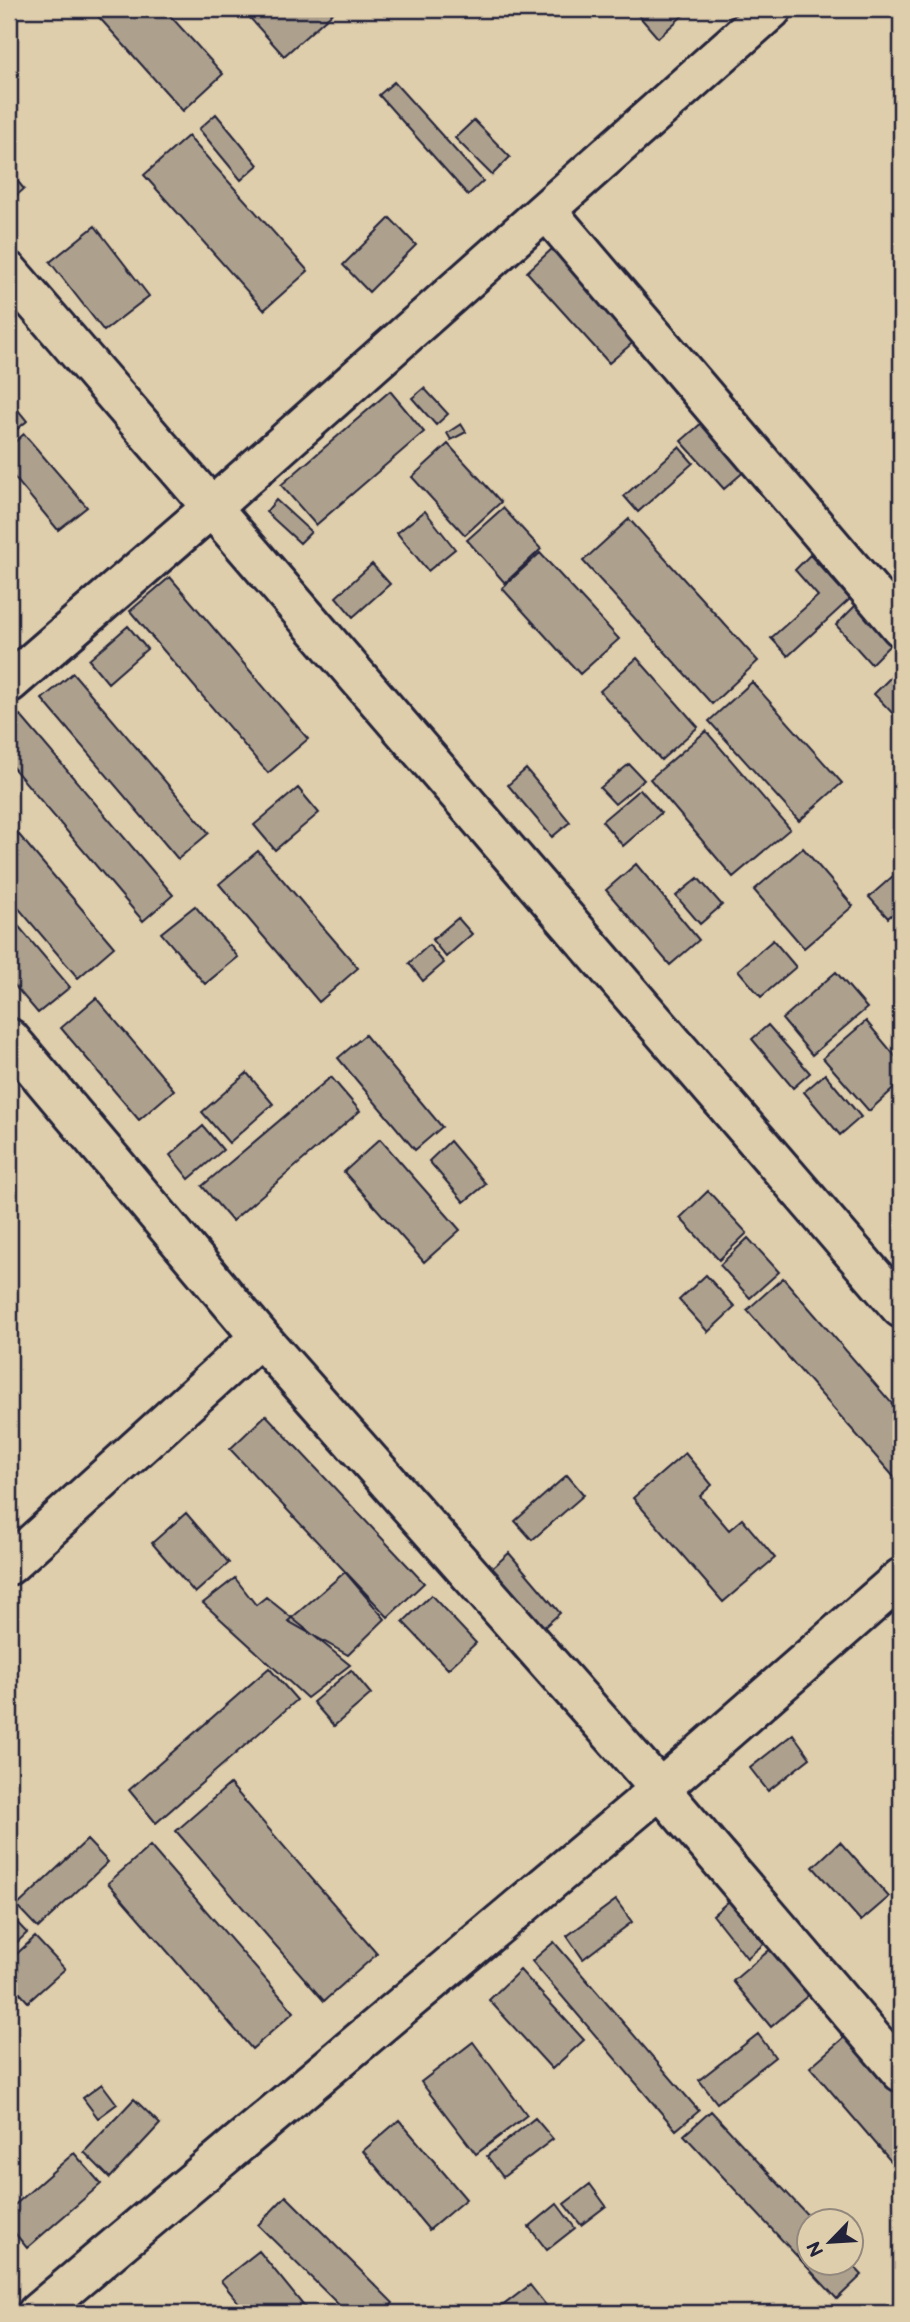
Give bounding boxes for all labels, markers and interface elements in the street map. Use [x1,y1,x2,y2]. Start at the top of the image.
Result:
north arrow [794,2206,864,2276]
text: N [803,2237,829,2260]

